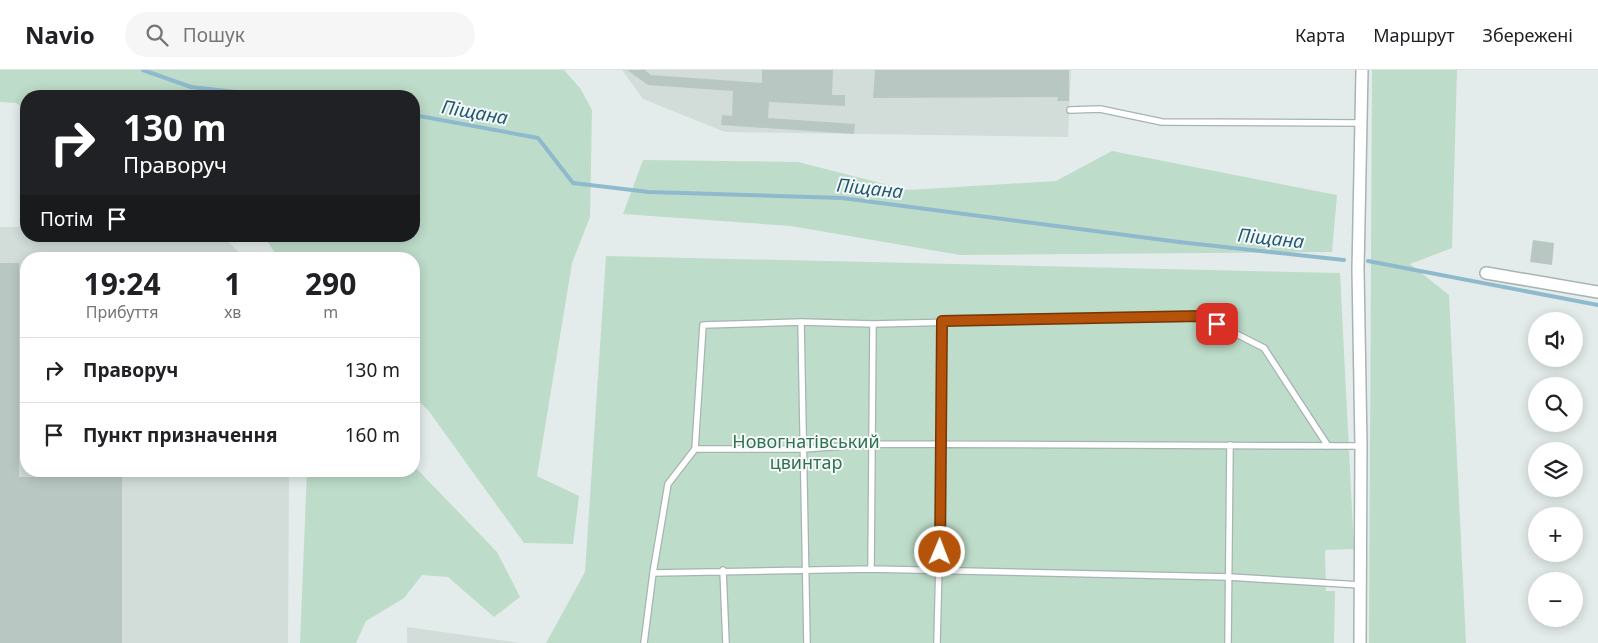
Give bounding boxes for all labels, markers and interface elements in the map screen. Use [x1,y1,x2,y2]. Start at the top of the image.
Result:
search box [125,12,475,57]
text: Navio [25,18,95,51]
icon: search [143,21,171,49]
text: Пошук [183,22,245,48]
text: Карта [1295,23,1345,47]
text: Маршрут [1373,23,1455,47]
text: Збережені [1483,23,1573,47]
water label: Піщана [440,93,510,131]
text: 130 m [123,104,226,151]
icon: right [40,110,105,175]
text: Праворуч [123,149,227,179]
water label: Піщана [835,172,905,204]
icon: arrive [103,205,131,233]
text: Потім [40,206,93,232]
water label: Піщана [1236,222,1306,254]
text: 19:24 [84,263,161,304]
text: 1 [224,263,241,304]
text: 290 [305,263,356,304]
text: Прибуття [86,301,158,323]
text: хв [224,301,241,323]
text: m [323,301,338,323]
pin [1196,303,1238,345]
icon: arrive [1203,310,1231,338]
map controls [1528,312,1583,627]
button: sound [1528,312,1583,367]
icon: right [40,356,68,384]
text: Праворуч [83,357,178,383]
text: 130 m [345,357,400,383]
button: search [1528,377,1583,432]
icon: arrive [40,421,68,449]
text: Пункт призначення [83,422,277,448]
text: 160 m [345,422,400,448]
park label: Новогнатівський цвинтар [732,429,880,474]
button: layers [1528,442,1583,497]
button: + [1528,507,1583,562]
position arrow [913,525,965,577]
button: − [1528,572,1583,627]

